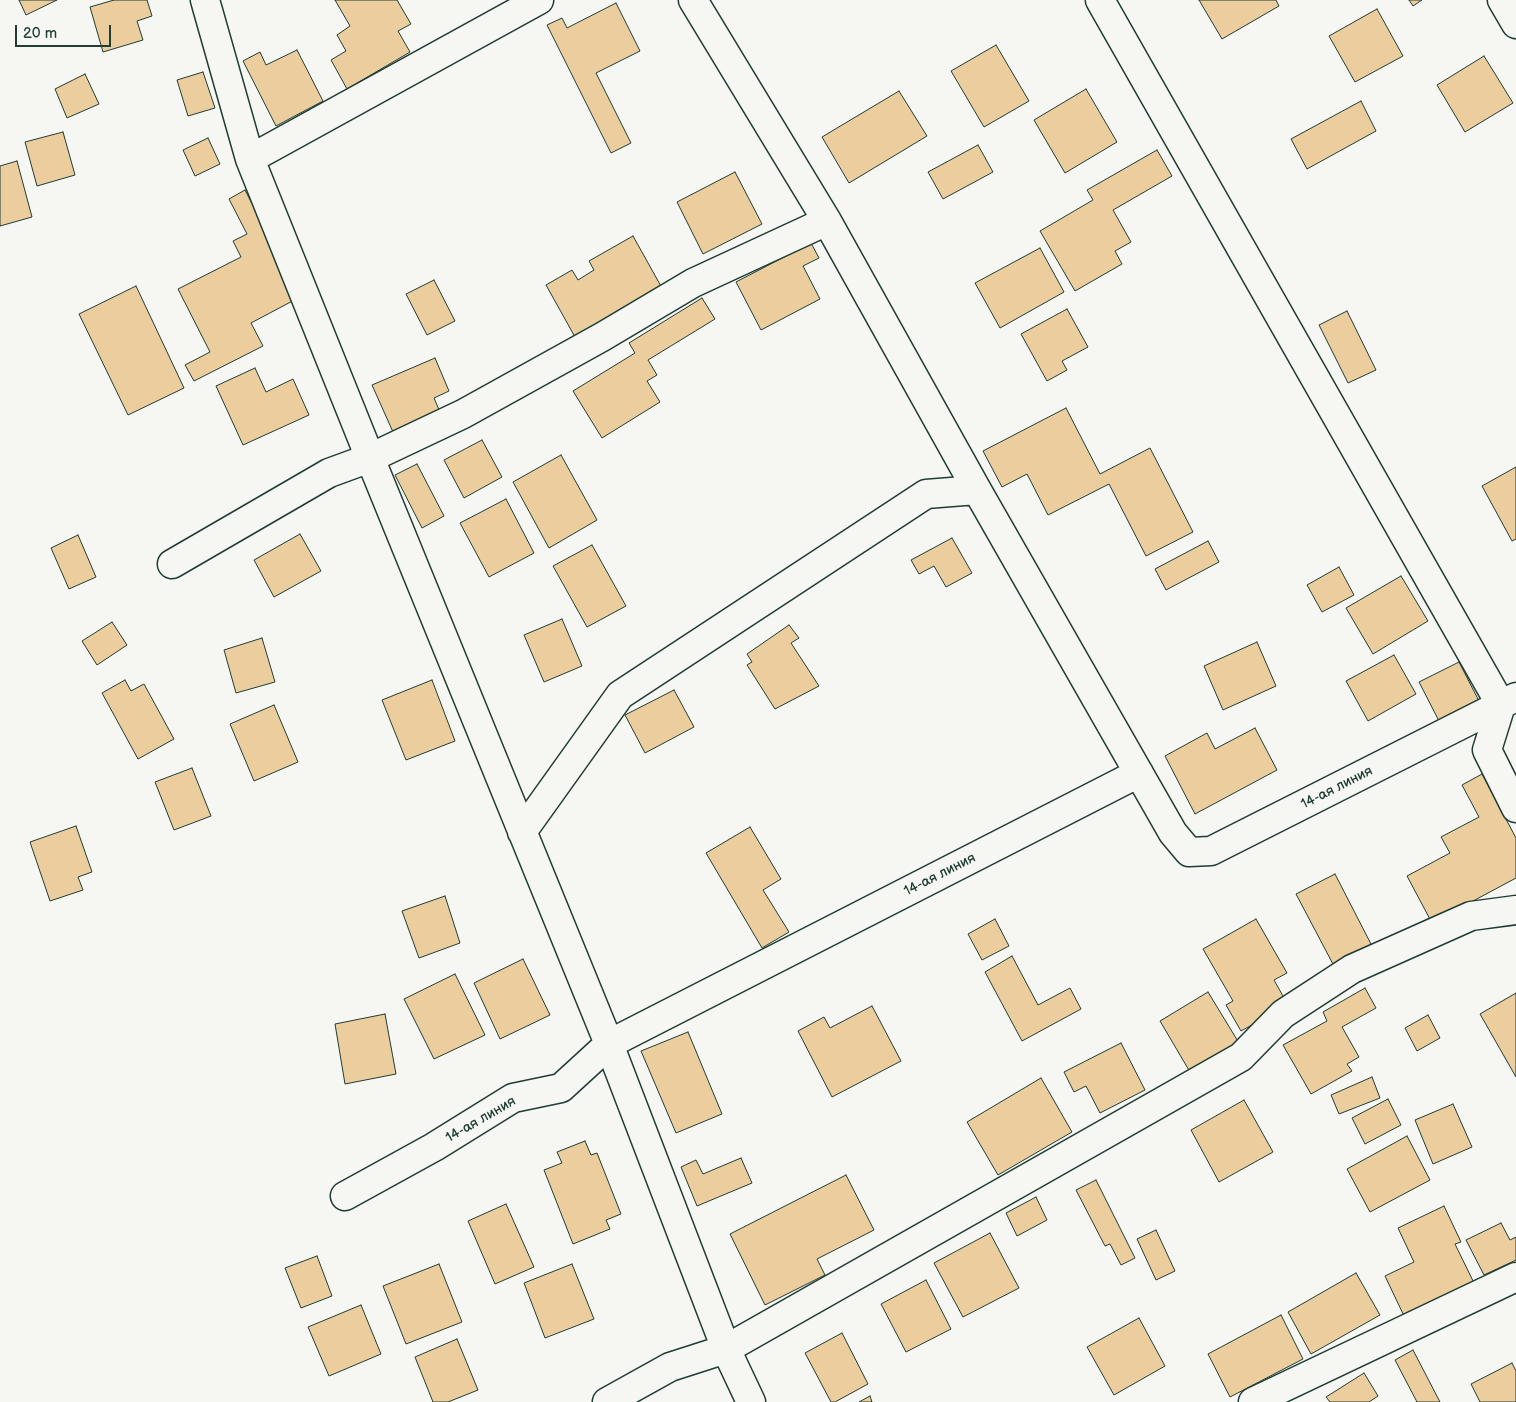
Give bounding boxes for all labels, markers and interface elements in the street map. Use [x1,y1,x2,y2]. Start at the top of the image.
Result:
scale bar [18,15,114,47]
text: 20 m [23,24,57,43]
street label: 14-ая линия [1298,763,1376,813]
street label: 14-ая линия [901,850,979,900]
street label: 14-ая линия [443,1093,519,1147]

